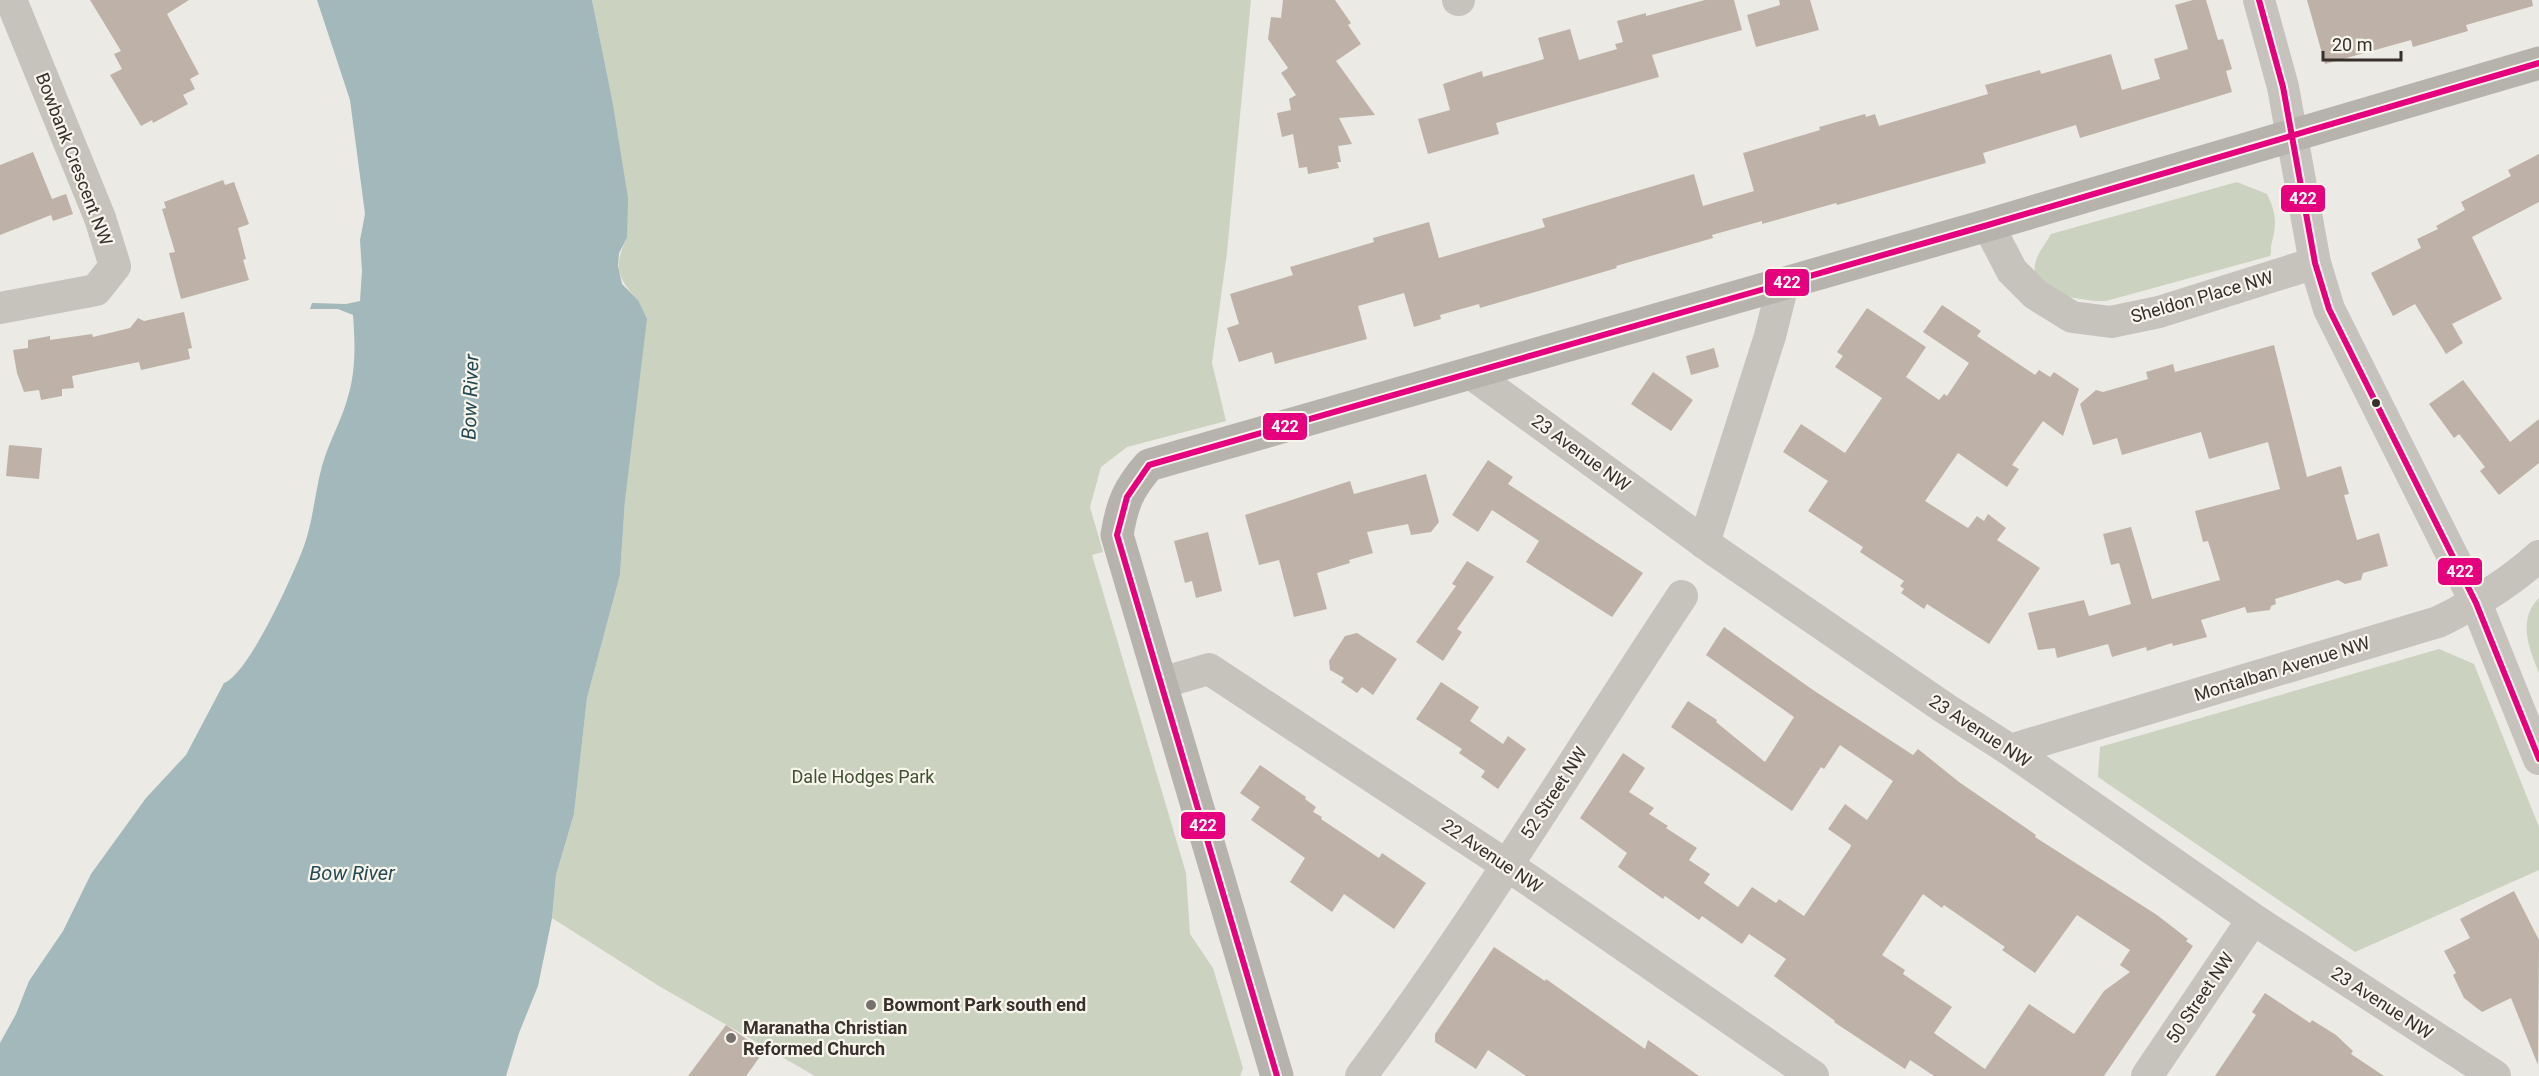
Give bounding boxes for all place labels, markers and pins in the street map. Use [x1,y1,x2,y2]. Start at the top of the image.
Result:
unlabelled marker [2370,397,2382,409]
place label: Bowmont Park south end [883,994,1086,1015]
marker: Bowmont Park south end [864,998,878,1012]
place label: Maranatha Christian Reformed Church [743,1017,907,1059]
marker: Maranatha Christian Reformed Church [724,1031,738,1045]

